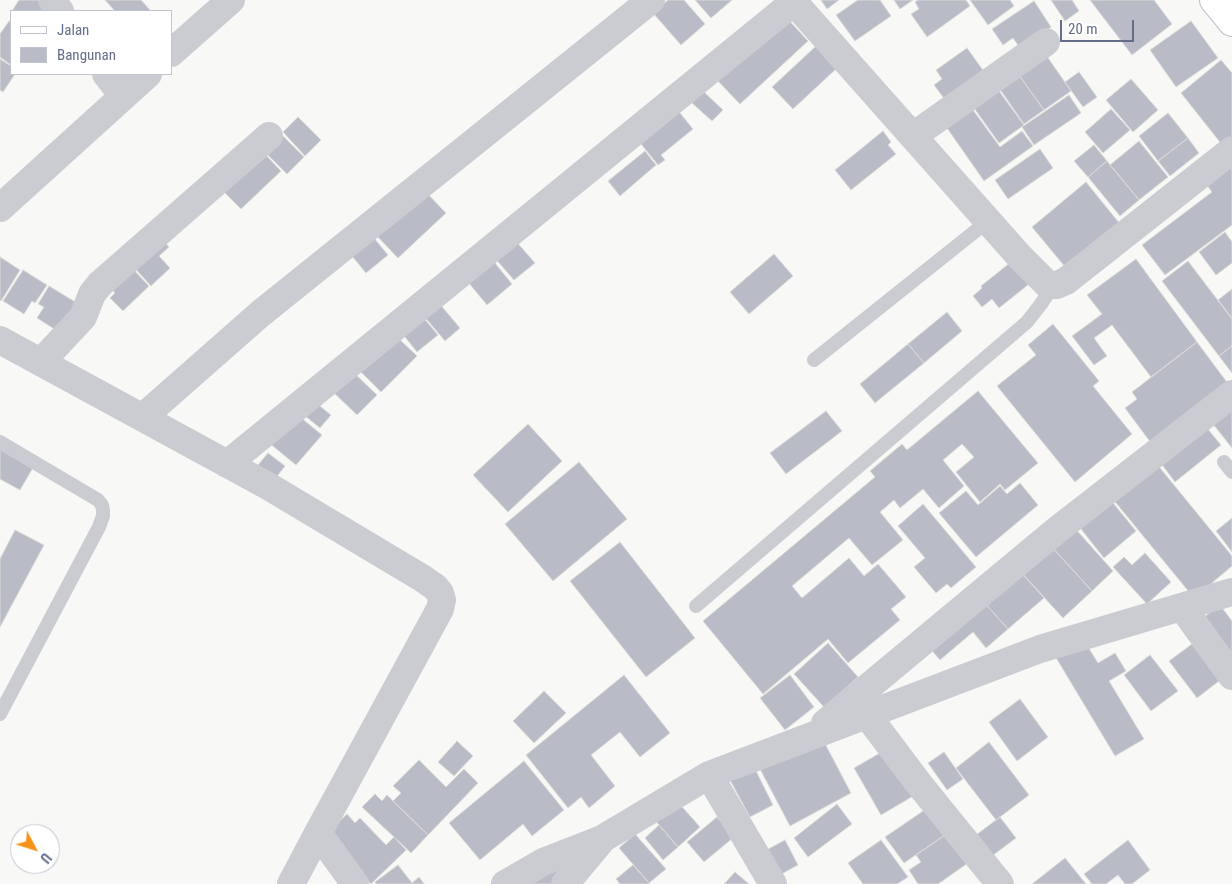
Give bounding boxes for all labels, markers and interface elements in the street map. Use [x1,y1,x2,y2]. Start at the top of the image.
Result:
legend [10,10,172,75]
scale bar [1062,10,1136,42]
text: 20 m [1068,20,1098,38]
text: Jalan [57,21,89,39]
text: Bangunan [57,46,116,64]
north arrow [10,824,60,874]
text: U [37,850,54,866]

